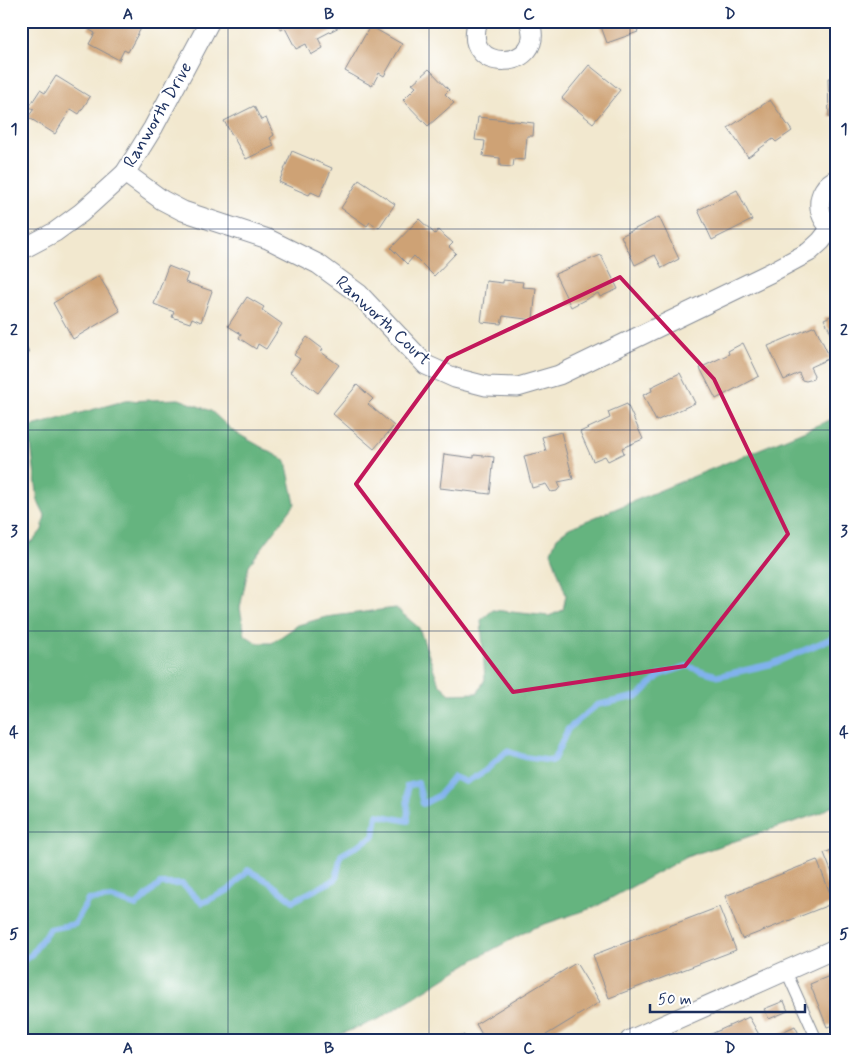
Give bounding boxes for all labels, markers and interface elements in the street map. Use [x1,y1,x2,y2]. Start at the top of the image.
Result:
text: A [123,4,133,25]
text: B [324,4,334,25]
text: C [523,4,535,25]
text: D [724,4,736,25]
street label: Ranworth Drive [118,58,198,172]
text: 1 [10,119,18,140]
text: 1 [840,119,848,140]
street label: Ranworth Court [330,271,436,371]
text: 2 [10,320,18,341]
text: 2 [840,320,848,341]
text: 3 [10,521,18,542]
text: 3 [840,521,848,542]
text: 4 [9,722,19,743]
text: 4 [839,722,849,743]
text: 5 [9,924,19,945]
text: 5 [839,924,849,945]
scale bar [650,981,806,1013]
text: 50 m [658,990,692,1010]
text: A [123,1038,133,1059]
text: B [324,1038,334,1059]
text: C [523,1038,535,1059]
text: D [724,1038,736,1059]

